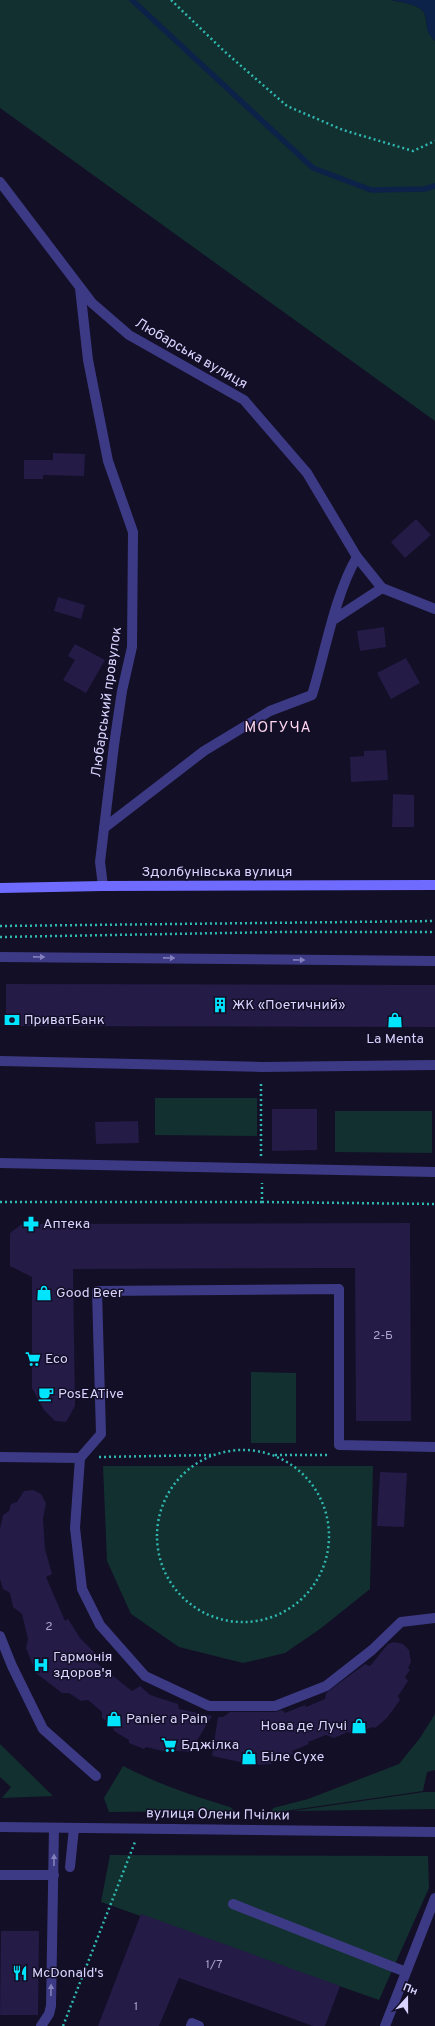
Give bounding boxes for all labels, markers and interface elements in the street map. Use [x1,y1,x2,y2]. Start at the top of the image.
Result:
street label: Любарська вулиця [132,315,250,393]
street label: Любарський провулок [88,626,126,778]
district label: МОГУЧА [244,719,312,738]
street label: Здолбунівська вулиця [142,864,292,881]
one-way arrow [33,954,46,960]
one-way arrow [163,955,175,962]
one-way arrow [293,957,306,963]
building icon: ЖК «Поетичний» [211,996,229,1014]
place label: ЖК «Поетичний» [232,997,345,1014]
bank icon: ПриватБанк [3,1011,21,1029]
shop icon: La Menta [386,1011,404,1029]
place label: ПриватБанк [24,1012,105,1029]
place label: La Menta [366,1031,424,1048]
pharmacy icon: Аптека [22,1215,40,1233]
place label: Аптека [43,1216,90,1233]
shop icon: Good Beer [35,1284,53,1302]
place label: Good Beer [56,1285,124,1302]
house number: 2-Б [373,1328,393,1344]
supermarket icon: Eco [24,1350,42,1368]
place label: Eco [45,1351,68,1368]
cafe icon: PosEATive [37,1385,55,1403]
place label: PosEATive [58,1386,124,1403]
house number: 2 [45,1619,53,1635]
place label: Гармонія здоров'я [53,1649,112,1682]
hospital icon: Гармонія здоров'я [32,1656,50,1674]
shop icon: Panier a Pain [105,1710,123,1728]
place label: Panier a Pain [126,1711,208,1728]
shop icon: Нова де Лучі [350,1717,368,1735]
place label: Нова де Лучі [261,1718,347,1735]
supermarket icon: Бджілка [160,1736,178,1754]
place label: Бджілка [181,1737,239,1754]
shop icon: Біле Сухе [240,1748,258,1766]
place label: Біле Сухе [261,1749,324,1766]
street label: вулиця Олени Пчілки [146,1805,290,1825]
one-way arrow [51,1853,57,1866]
house number: 1/7 [206,1957,222,1973]
restaurant icon: McDonald's [11,1964,29,1982]
place label: McDonald's [32,1965,104,1982]
north arrow [387,1978,427,2018]
text: Пн [401,1980,420,1999]
one-way arrow [48,1984,55,1996]
house number: 1 [134,1999,138,2015]

